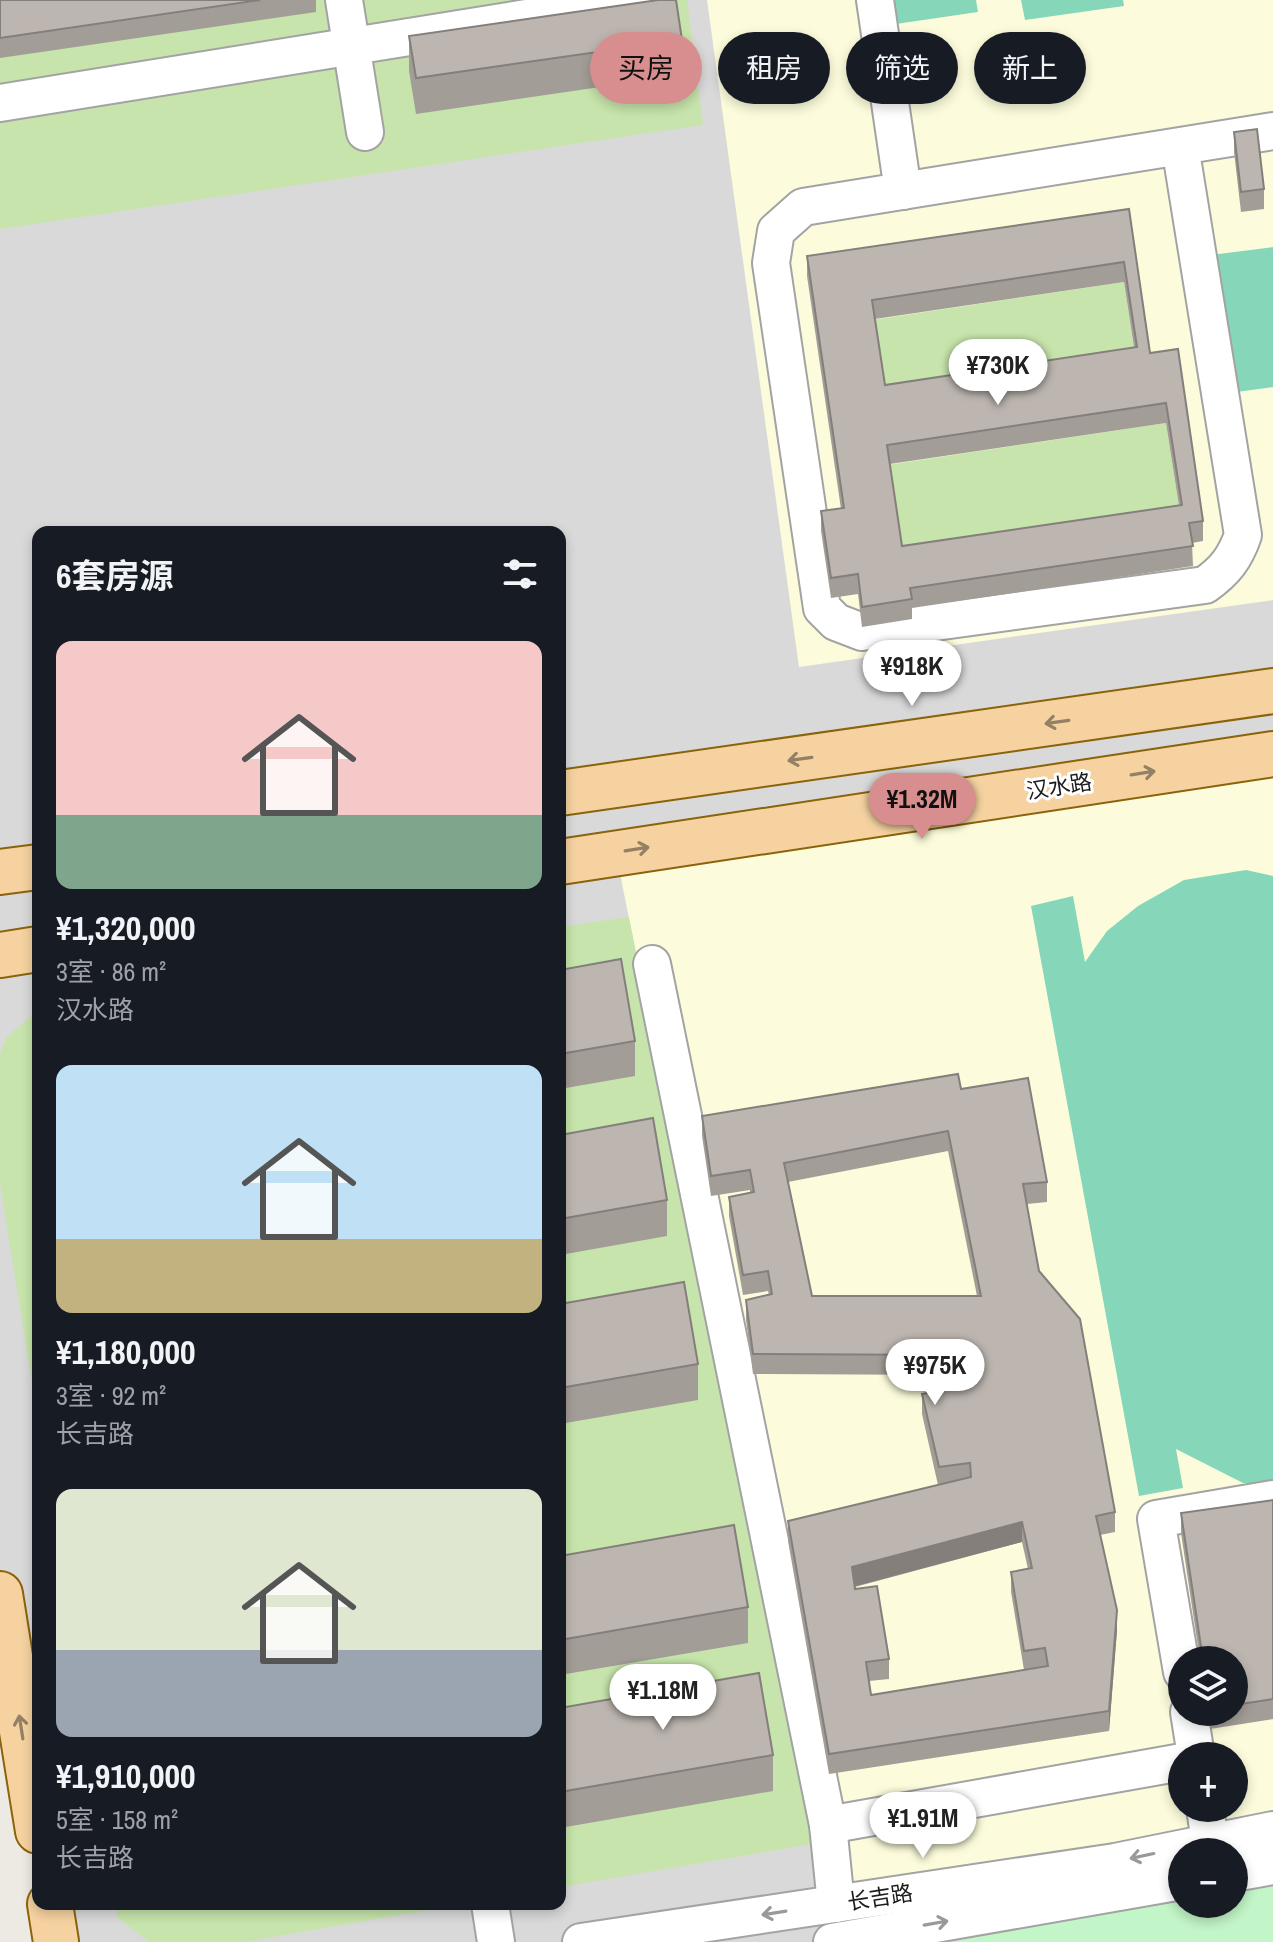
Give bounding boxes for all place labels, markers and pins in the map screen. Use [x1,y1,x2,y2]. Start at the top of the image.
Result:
pin: ¥730K [942,339,1054,407]
pin: ¥918K [856,640,968,708]
pin: ¥1.32M [857,773,987,841]
pin: ¥975K [879,1339,991,1407]
pin: ¥1.18M [598,1664,728,1732]
pin: ¥1.91M [858,1792,988,1860]

